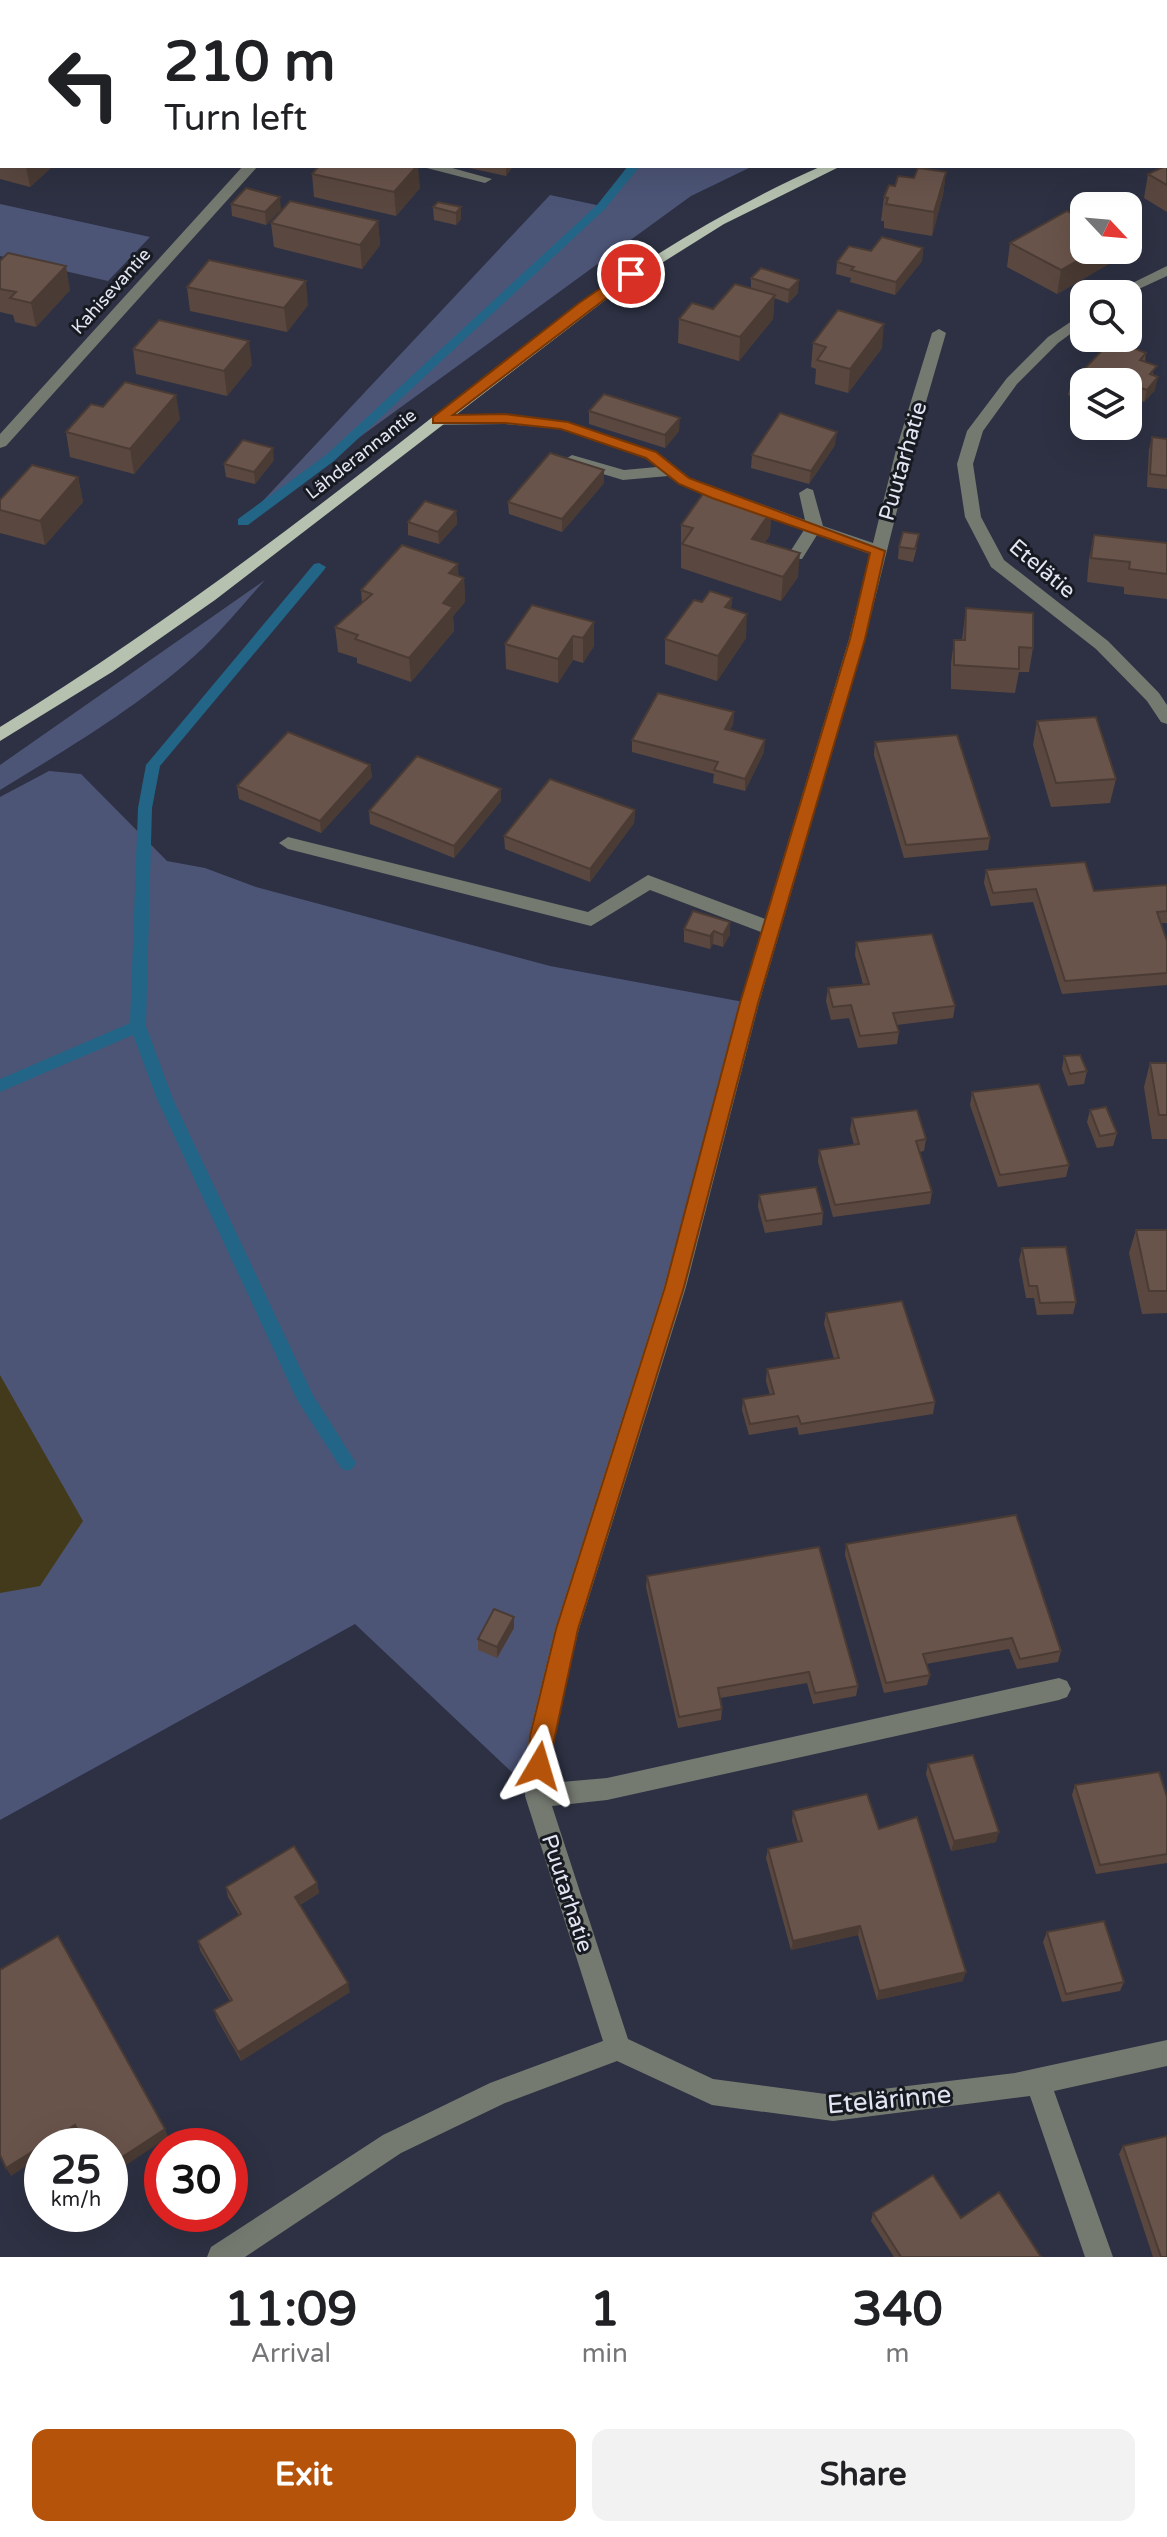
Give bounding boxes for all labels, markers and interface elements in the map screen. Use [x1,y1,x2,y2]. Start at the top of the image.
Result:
text: 210 m [164,29,335,96]
icon: left [32,32,136,136]
text: Turn left [164,97,307,140]
north arrow [1070,192,1142,264]
map controls [1070,192,1142,440]
pin [597,240,665,308]
street label: Kahisevantie [67,243,155,339]
icon: arrive [609,252,653,296]
button: search [1070,280,1142,352]
button: layers [1070,368,1142,440]
street label: Puutarhatie [874,399,932,524]
street label: Lähderannantie [301,404,421,504]
street label: Etelätie [1004,534,1081,604]
position arrow [497,1724,581,1808]
street label: Puutarhatie [536,1831,598,1956]
street label: Etelärinne [826,2079,952,2120]
speed limit sign: 30 [144,2128,248,2232]
text: 25 [51,2146,101,2194]
text: km/h [51,2188,101,2212]
text: 11:09 [224,2281,357,2339]
text: 1 [590,2281,620,2339]
text: 340 [852,2281,943,2339]
text: Arrival [251,2338,331,2369]
text: min [582,2338,628,2369]
text: m [886,2338,909,2369]
button: Exit [32,2429,576,2521]
button: Share [592,2429,1135,2521]

